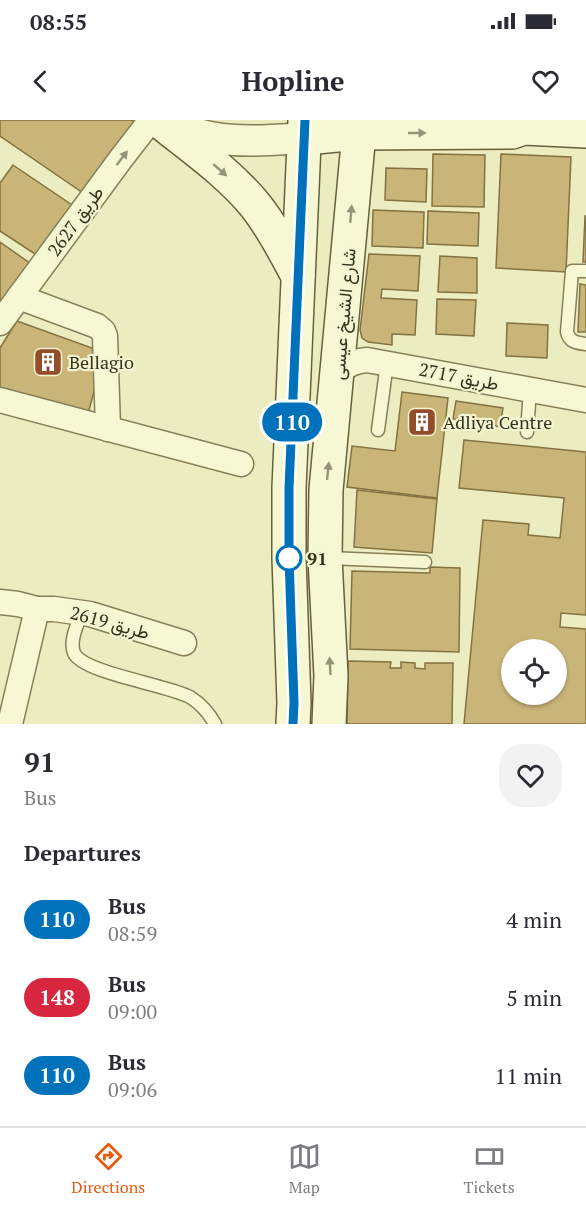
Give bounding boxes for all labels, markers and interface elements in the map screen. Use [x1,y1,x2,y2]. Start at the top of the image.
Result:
text: 08:55 [30,7,87,36]
text: Hopline [241,63,345,99]
icon: back [24,65,57,98]
icon: heart [529,65,562,98]
one-way arrow [408,128,427,138]
one-way arrow [115,150,127,165]
one-way arrow [212,163,227,176]
street label: طريق 2627 [42,181,108,261]
one-way arrow [347,204,356,223]
street label: شارع الشيخ عيسى [325,247,362,381]
building icon: Bellagio [32,346,64,378]
place label: Bellagio [69,350,134,374]
street label: طريق 2717 [417,356,501,396]
line badge: 110 [258,402,326,442]
building icon: Adliya Centre [406,406,438,438]
text: 110 [274,408,310,436]
place label: Adliya Centre [443,410,552,434]
one-way arrow [323,461,333,480]
marker: 91 [276,545,302,571]
place label: 91 [307,546,327,570]
street label: طريق 2619 [68,600,152,644]
map controls [501,639,567,705]
button: locate [501,639,567,705]
one-way arrow [326,656,335,675]
text: 91 [24,743,56,780]
button: heart [499,744,562,807]
text: Bus [24,784,56,811]
text: Departures [24,838,141,867]
text: Bus [108,891,146,920]
text: 110 [39,905,75,933]
text: 4 min [506,905,562,934]
text: 08:59 [108,920,157,947]
text: Bus [108,969,146,998]
text: 148 [39,983,75,1011]
text: 5 min [506,983,562,1012]
text: 09:00 [108,998,157,1025]
text: Bus [108,1047,146,1076]
text: 110 [39,1061,75,1089]
text: 11 min [495,1061,562,1090]
text: 09:06 [108,1076,157,1103]
tab: Directions [71,1140,145,1198]
tab: Map [288,1140,321,1198]
tab: Tickets [463,1140,515,1198]

